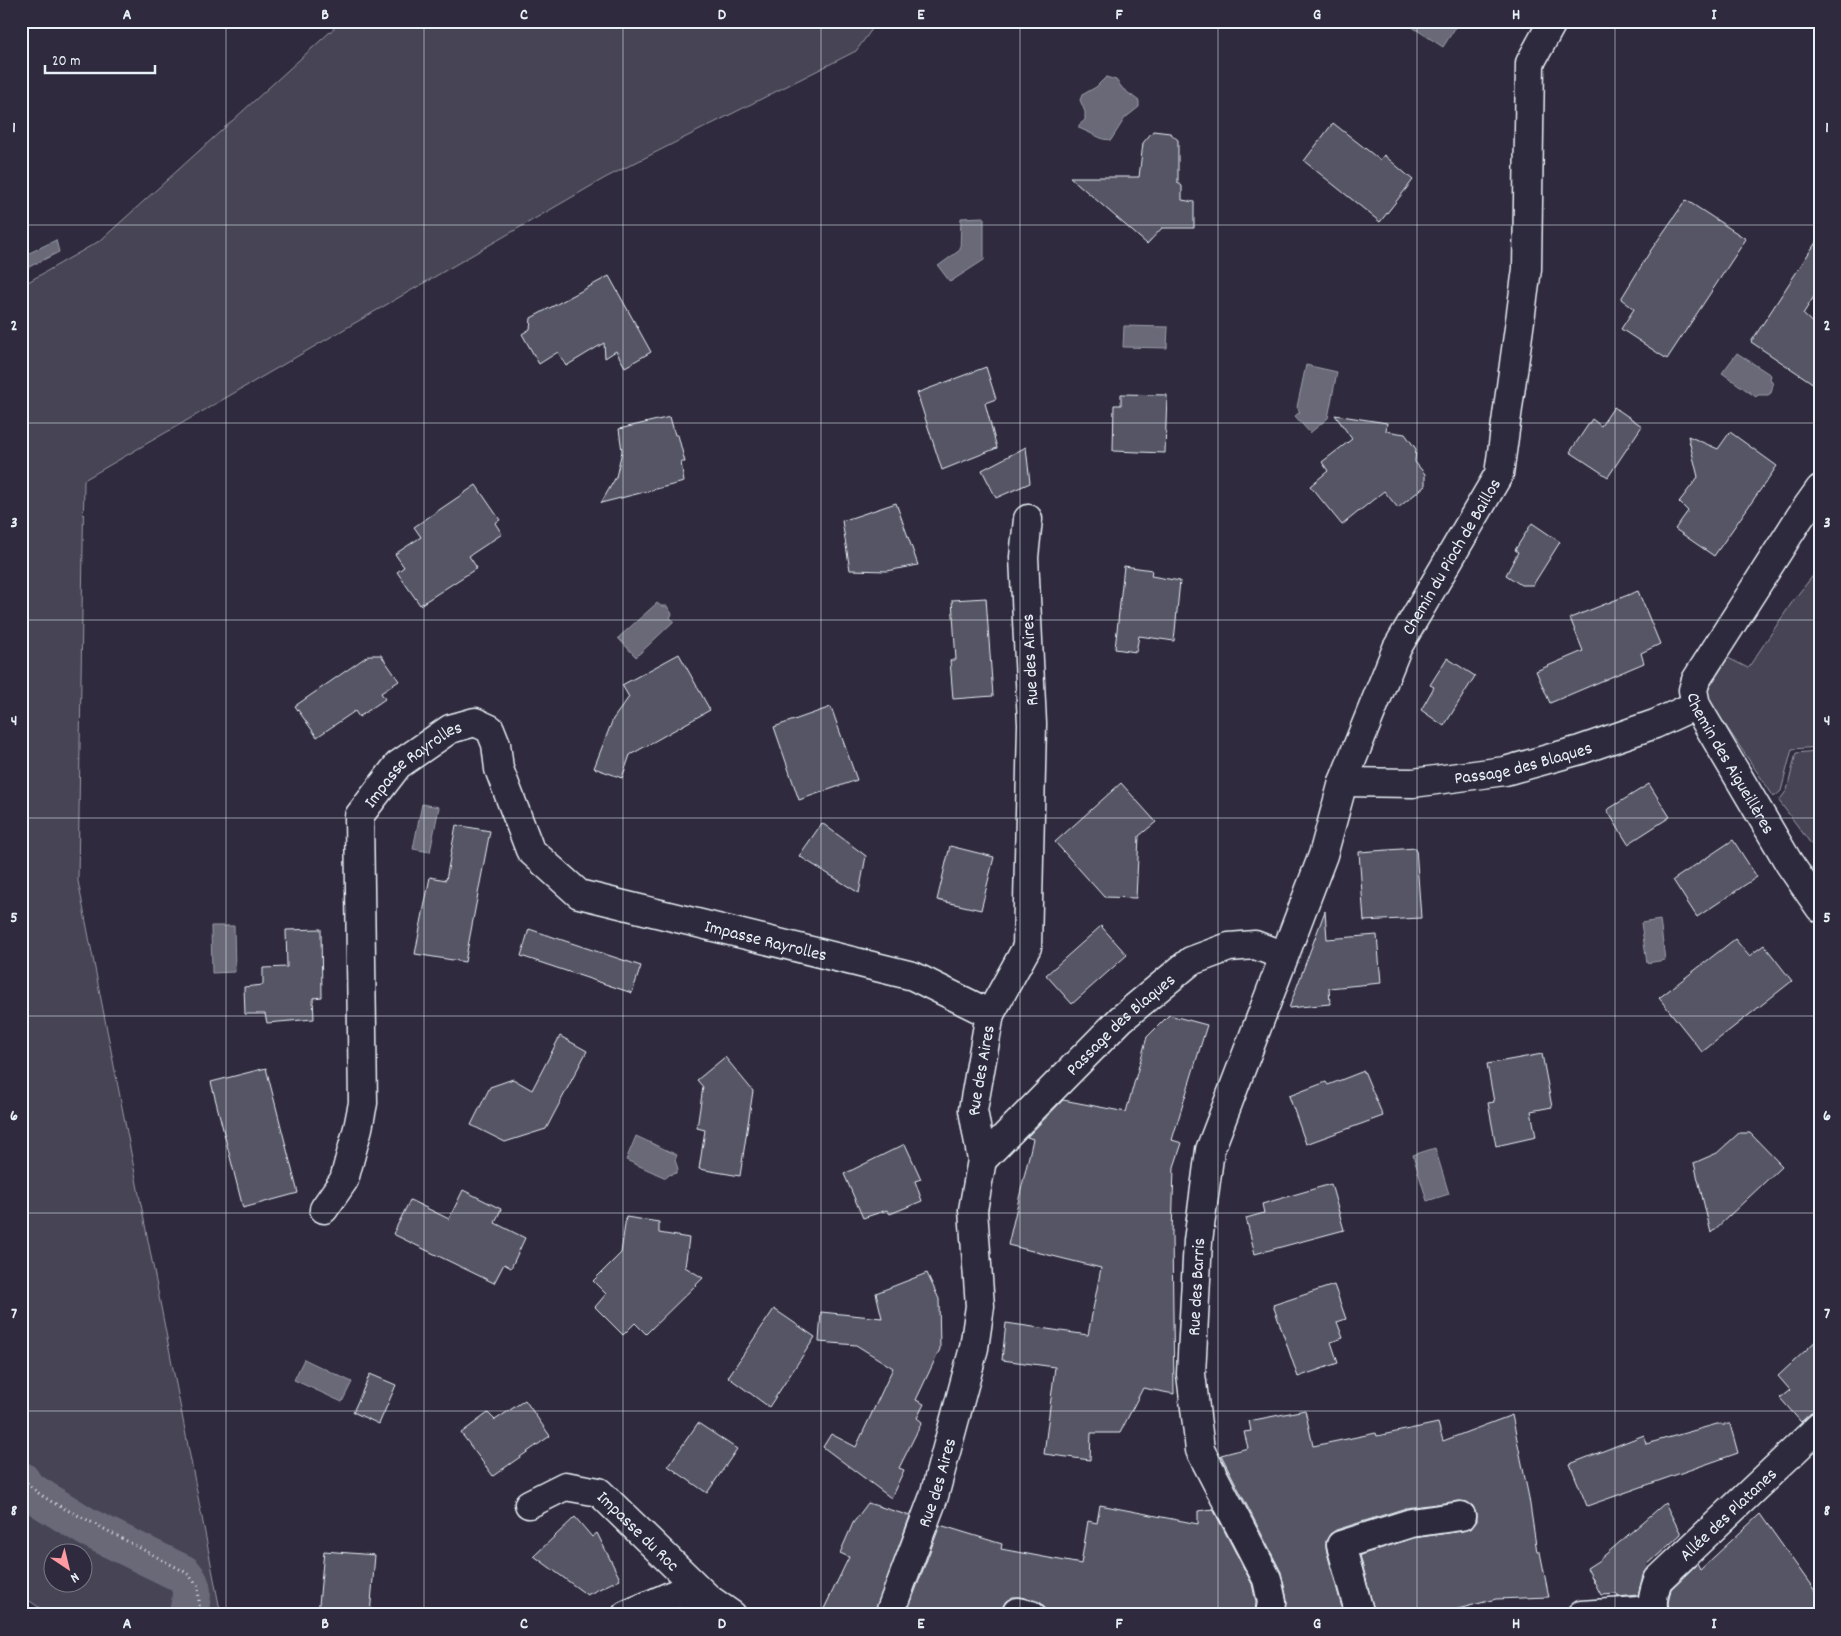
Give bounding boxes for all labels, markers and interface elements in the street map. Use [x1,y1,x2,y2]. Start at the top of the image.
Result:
text: A [123,4,132,27]
text: B [321,4,329,27]
text: C [520,4,528,27]
text: D [718,4,727,27]
text: E [917,4,925,27]
text: F [1115,4,1123,27]
text: G [1313,4,1321,27]
text: H [1512,4,1520,27]
text: I [1712,4,1718,27]
scale bar [45,42,155,74]
text: 20 m [52,51,80,73]
text: 1 [12,117,16,140]
text: 1 [1825,117,1829,140]
text: 2 [11,315,18,338]
text: 2 [1824,315,1831,338]
street label: Chemin du Pioch de Baillos [1397,475,1509,640]
text: 3 [10,512,18,535]
text: 3 [1823,512,1831,535]
street label: Rue des Aires [1017,613,1046,706]
street label: Chemin des Aigueillères [1679,691,1779,840]
text: 4 [11,710,17,733]
text: 4 [1824,710,1830,733]
street label: Impasse Rayrolles [359,716,465,814]
street label: Passage des Blaques [1453,737,1596,792]
text: 5 [10,907,18,930]
text: 5 [1823,907,1831,930]
street label: Impasse Rayrolles [702,915,829,969]
street label: Passage des Blaques [1062,969,1182,1083]
street label: Rue des Aires [963,1023,1003,1117]
text: 6 [10,1105,18,1128]
text: 6 [1823,1105,1831,1128]
street label: Rue des Barris [1183,1237,1213,1336]
text: 7 [11,1303,17,1326]
text: 7 [1824,1303,1830,1326]
street label: Rue des Aires [913,1436,964,1531]
street label: Allée des Platanes [1675,1463,1784,1568]
street label: Impasse du Roc [590,1486,684,1578]
text: 8 [11,1500,18,1523]
text: 8 [1824,1500,1831,1523]
north arrow [42,1544,92,1594]
text: N [66,1567,83,1587]
text: A [123,1613,132,1636]
text: B [321,1613,329,1636]
text: C [520,1613,528,1636]
text: D [718,1613,727,1636]
text: E [917,1613,925,1636]
text: F [1115,1613,1123,1636]
text: G [1313,1613,1321,1636]
text: H [1512,1613,1520,1636]
text: I [1712,1613,1718,1636]

